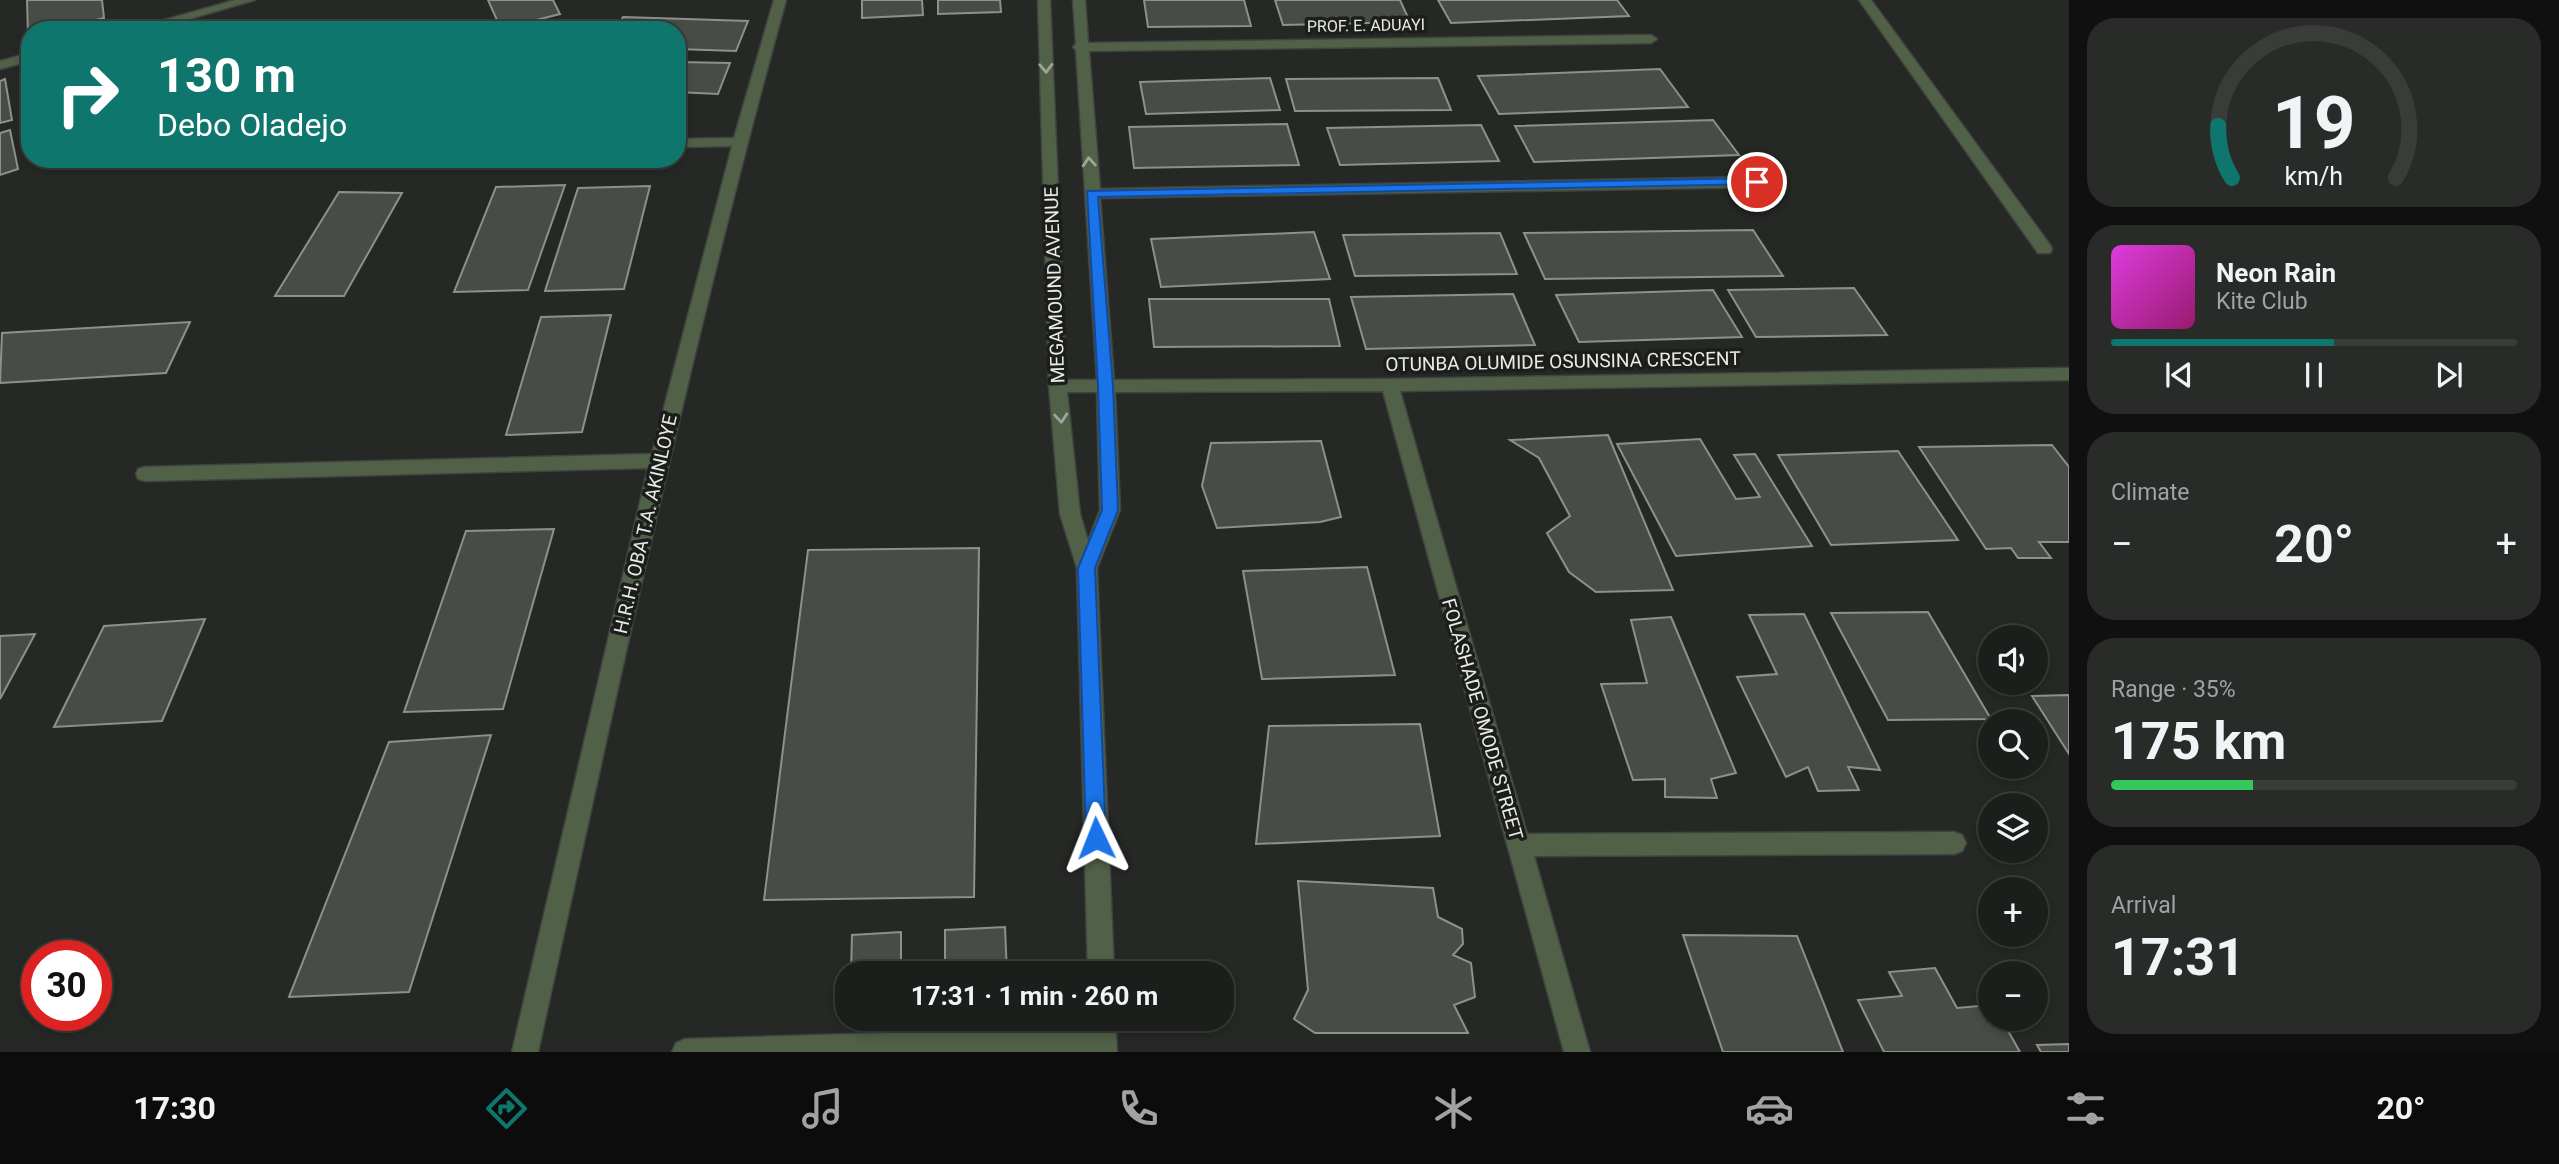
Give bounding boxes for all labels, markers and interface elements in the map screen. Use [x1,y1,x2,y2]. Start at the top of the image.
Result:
street label: PROF. E. ADUAYI [1307,15,1425,36]
text: 130 m [157,47,296,104]
icon: right [42,49,133,140]
one-way arrow [1039,63,1054,74]
text: 19 [2272,81,2356,167]
text: Debo Oladejo [157,106,347,144]
pin [1727,152,1787,212]
one-way arrow [1082,156,1097,167]
text: km/h [2285,162,2343,191]
icon: arrive [1738,163,1776,201]
street label: MEGAMOUND AVENUE [1040,186,1069,384]
text: Neon Rain [2216,258,2336,288]
text: Kite Club [2216,288,2308,315]
street label: OTUNBA OLUMIDE OSUNSINA CRESCENT [1385,347,1741,376]
icon: previous [2160,356,2198,394]
icon: pause [2295,356,2333,394]
icon: next [2430,356,2468,394]
street label: H.R.H. OBA T.A. AKINLOYE [609,412,682,636]
one-way arrow [1053,413,1068,424]
text: Climate [2111,479,2190,506]
text: 20° [2274,514,2354,575]
text: − [2111,522,2133,566]
text: + [2495,522,2517,566]
street label: FOLASHADE OMODE STREET [1437,596,1528,842]
map controls [1978,625,2048,1031]
button: sound [1978,625,2048,695]
text: Range · 35% [2111,676,2236,703]
button: search [1978,709,2048,779]
text: 175 km [2111,711,2286,772]
button: layers [1978,793,2048,863]
position arrow [1059,801,1133,875]
button: + [1978,877,2048,947]
text: Arrival [2111,892,2176,919]
text: 17:31 [2111,927,2245,988]
speed limit sign: 30 [21,940,112,1031]
button: − [1978,961,2048,1031]
text: 17:31 · 1 min · 260 m [911,981,1158,1011]
icon: directions [482,1084,531,1133]
icon: music [798,1084,847,1133]
icon: phone [1114,1084,1163,1133]
icon: climate [1429,1084,1478,1133]
icon: car [1745,1084,1794,1133]
icon: filters [2061,1084,2110,1133]
text: 17:30 [133,1089,216,1127]
text: 20° [2376,1089,2426,1127]

